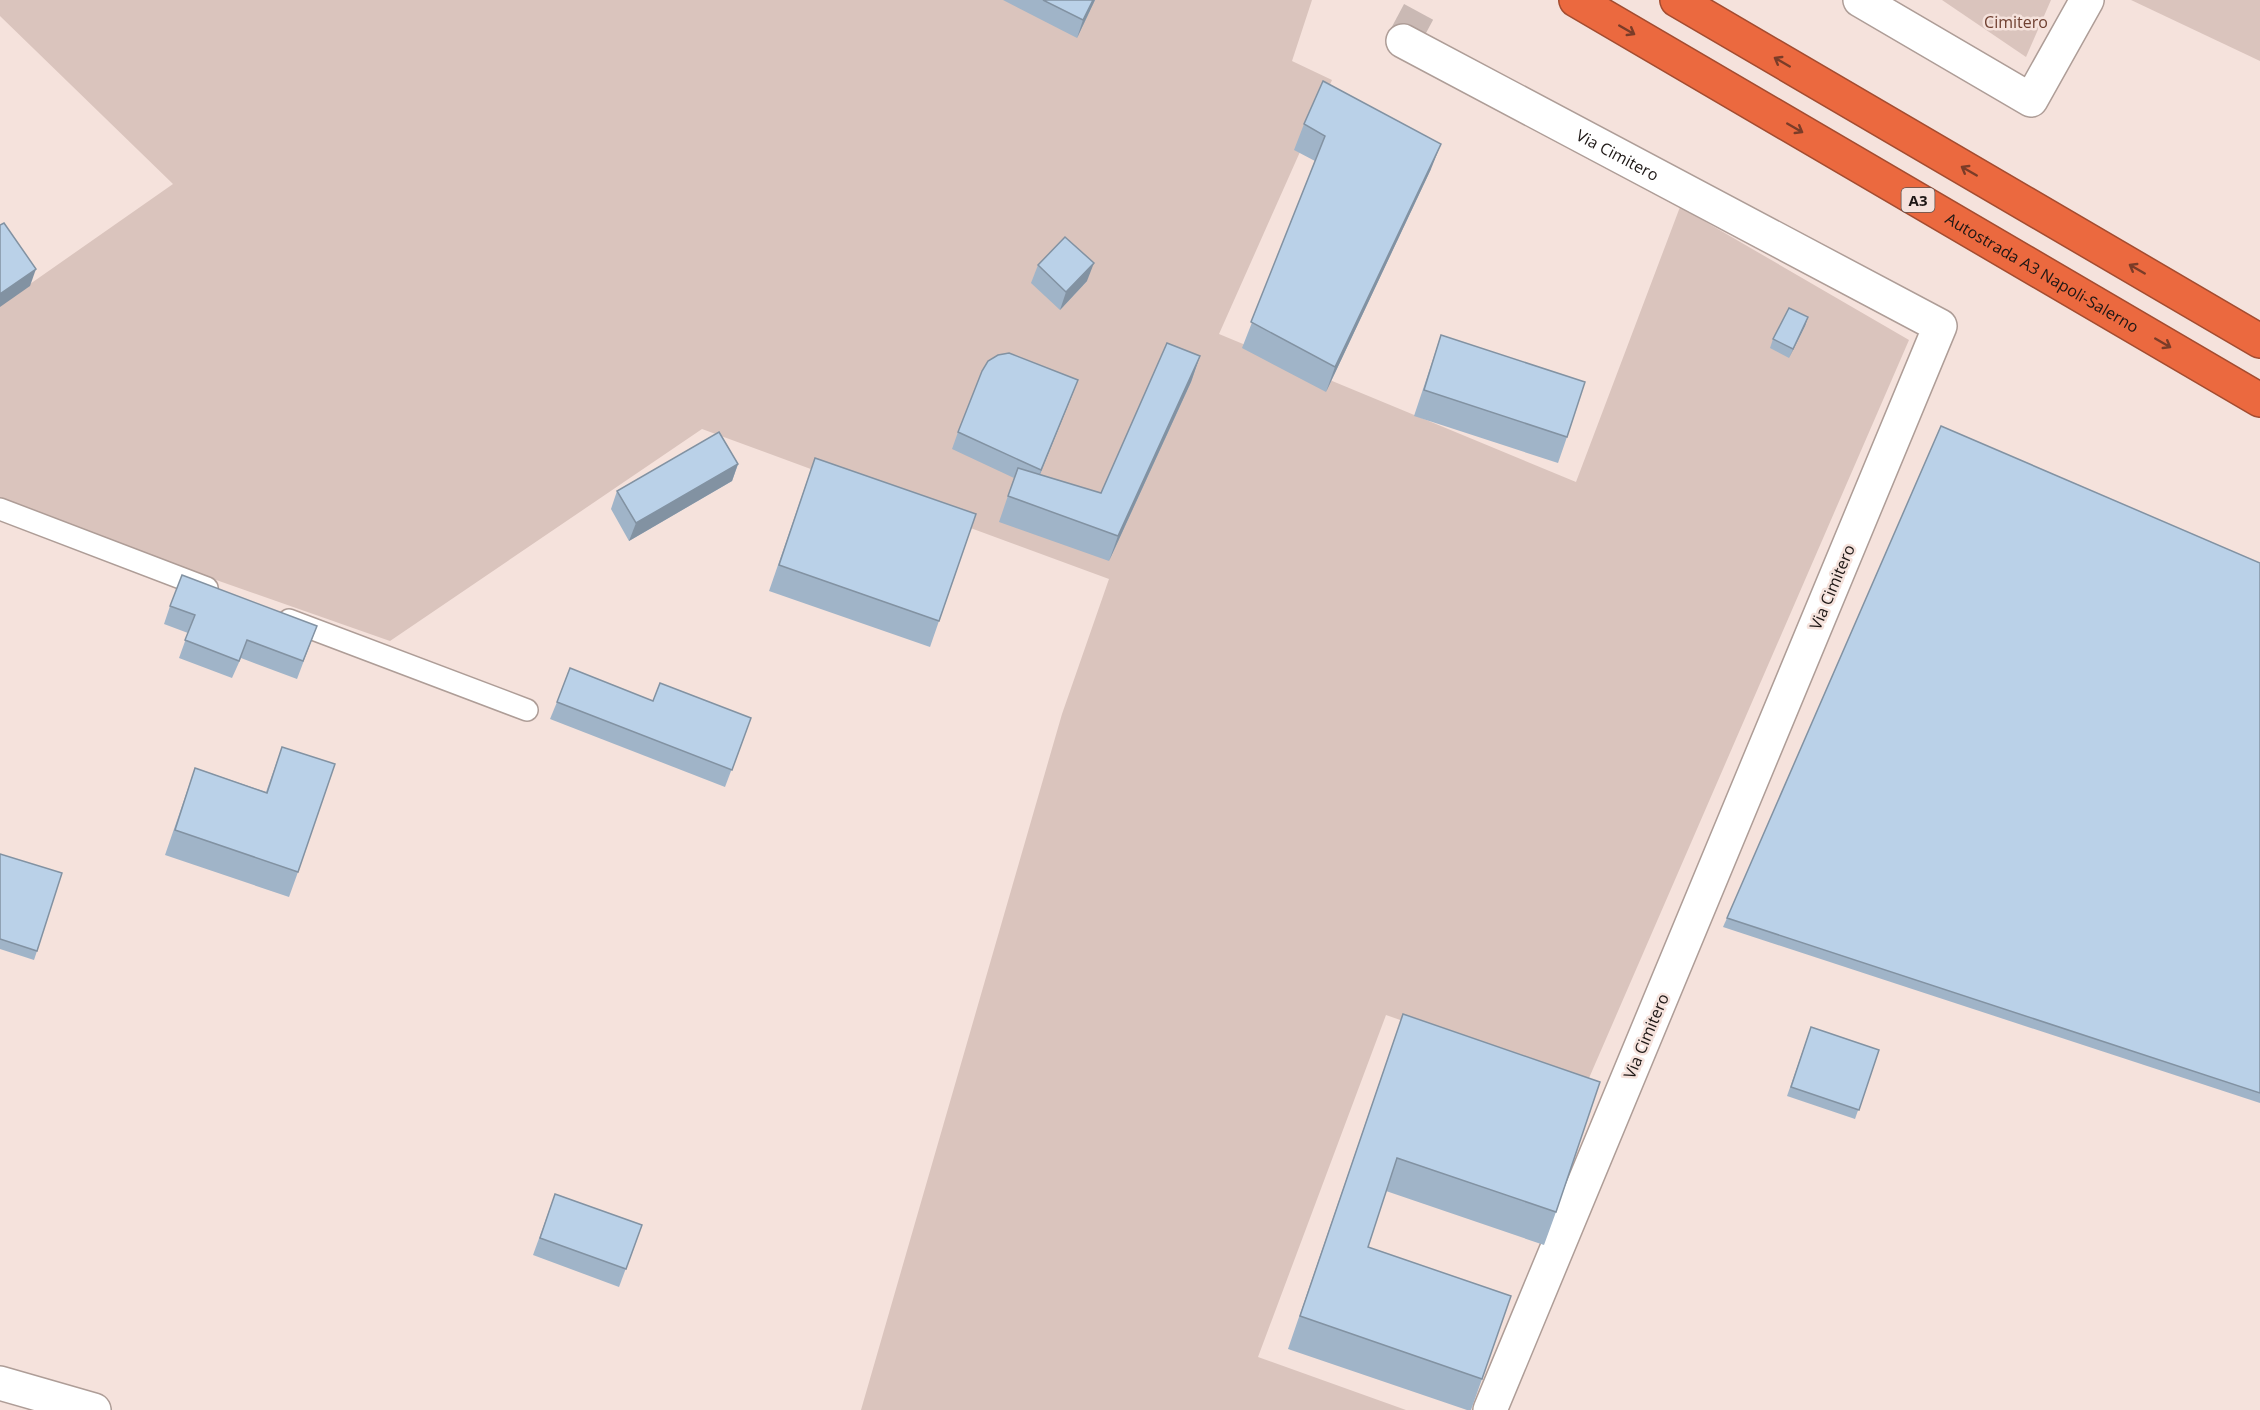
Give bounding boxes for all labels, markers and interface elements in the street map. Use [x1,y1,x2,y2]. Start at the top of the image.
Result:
park label: Cimitero [1984,11,2048,33]
one-way arrow [1618,24,1635,36]
one-way arrow [1774,55,1791,67]
one-way arrow [1786,122,1803,134]
street label: Via Cimitero [1573,124,1663,186]
one-way arrow [1961,164,1978,176]
road number: A3 [1902,188,1934,212]
street label: Autostrada A3 Napoli-Salerno [1941,207,2143,338]
one-way arrow [2129,263,2146,275]
one-way arrow [2154,337,2171,349]
street label: Via Cimitero [1804,541,1860,633]
street label: Via Cimitero [1618,990,1674,1082]

